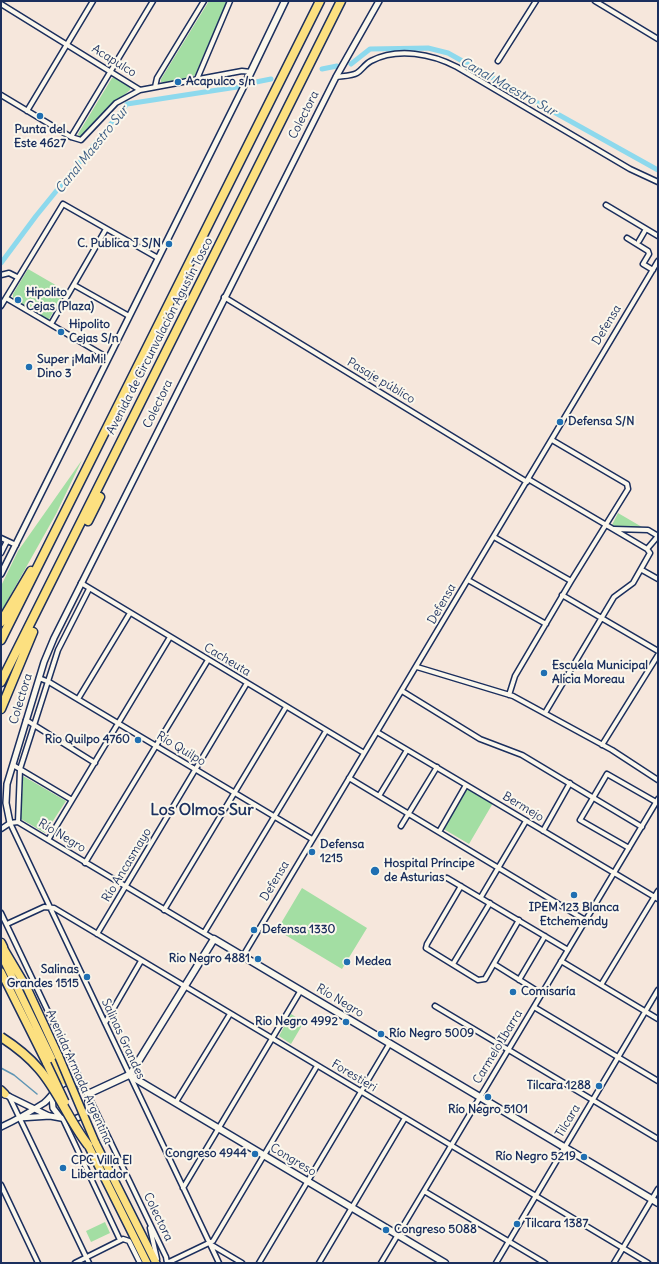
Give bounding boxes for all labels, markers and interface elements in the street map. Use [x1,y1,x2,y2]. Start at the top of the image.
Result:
street label: Acapulco [89,42,139,80]
water label: Canal Maestro Sur [457,54,559,120]
place label: Acapulco s/n [186,75,255,89]
marker: Acapulco s/n [173,77,183,87]
street label: Colectora [286,88,322,142]
water label: Canal Maestro Sur [52,103,132,197]
marker: Punta del Este 4627 [35,111,45,121]
place label: Punta del Este 4627 [14,123,66,151]
street label: Avenida de Circunvalación Agustín Tosco [104,235,216,437]
place label: C. Publica J S/N [77,237,161,251]
marker: C. Publica J S/N [164,239,174,249]
place label: Hipolito Cejas (Plaza) [26,286,94,314]
marker: Hipolito Cejas (Plaza) [13,295,23,305]
street label: Defensa [589,302,625,348]
place label: Hipolito Cejas S/n [69,318,119,346]
marker: Hipolito Cejas S/n [56,327,66,337]
place label: Super ¡MaMi! Dino 3 [37,353,106,381]
street label: Pasaje público [344,355,418,407]
marker: Super ¡MaMi! Dino 3 [24,362,34,372]
street label: Colectora [140,377,176,431]
place label: Defensa S/N [568,415,635,429]
marker: Defensa S/N [555,417,565,427]
street label: Defensa [425,581,459,627]
street label: Cacheuta [201,640,253,680]
place label: Escuela Municipal Alicia Moreau [552,659,648,687]
marker: Escuela Municipal Alicia Moreau [539,668,549,678]
street label: Colectora [6,672,36,726]
street label: Río Quilpo [154,729,208,769]
place label: Rio Quilpo 4760 [45,733,130,747]
marker: Rio Quilpo 4760 [133,735,143,745]
street label: Bermejo [500,789,546,825]
district label: Los Olmos Sur [150,800,254,820]
street label: Río Negro [36,816,88,856]
street label: Río Ancasmayo [99,825,155,905]
place label: Defensa 1215 [320,838,364,866]
marker: Defensa 1215 [307,847,317,857]
place label: Hospital Príncipe de Asturias [384,857,475,885]
street label: Defensa [257,858,293,904]
marker: Hospital Príncipe de Asturias [369,865,381,877]
marker: IPEM 123 Blanca Etchemendy [569,890,579,900]
place label: IPEM 123 Blanca Etchemendy [529,901,619,929]
place label: Defensa 1330 [262,923,335,937]
marker: Defensa 1330 [249,925,259,935]
place label: Rio Negro 4881 [169,952,250,966]
marker: Rio Negro 4881 [253,954,263,964]
place label: Medea [355,955,391,969]
marker: Medea [342,957,352,967]
place label: Salinas Grandes 1515 [7,963,79,991]
marker: Salinas Grandes 1515 [82,972,92,982]
street label: Río Negro [314,981,366,1021]
place label: Comisaría [521,985,575,999]
marker: Comisaría [508,987,518,997]
street label: Salinas Grandes [98,996,148,1082]
street label: Avenida Armada Argentina [43,1007,115,1147]
street label: Carmelo Ibarra [470,1007,526,1087]
place label: Rio Negro 4992 [255,1015,338,1029]
marker: Rio Negro 4992 [341,1017,351,1027]
place label: Río Negro 5009 [389,1027,474,1041]
marker: Río Negro 5009 [376,1029,386,1039]
street label: Forestieri [329,1057,379,1095]
place label: Tilcara 1288 [527,1079,591,1093]
marker: Tilcara 1288 [594,1081,604,1091]
marker: Río Negro 5101 [483,1092,493,1102]
street label: Tilcara [553,1102,583,1140]
place label: Río Negro 5101 [448,1103,528,1117]
street label: Congreso [267,1141,319,1179]
place label: Congreso 4944 [165,1147,247,1161]
marker: Congreso 4944 [250,1149,260,1159]
place label: Río Negro 5219 [495,1150,576,1164]
marker: Río Negro 5219 [579,1152,589,1162]
place label: CPC Villa El Libertador [71,1154,132,1182]
marker: CPC Villa El Libertador [58,1163,68,1173]
street label: Colectora [140,1190,176,1244]
place label: Tilcara 1387 [525,1217,588,1231]
marker: Tilcara 1387 [512,1219,522,1229]
place label: Congreso 5088 [394,1223,477,1237]
marker: Congreso 5088 [381,1225,391,1235]

